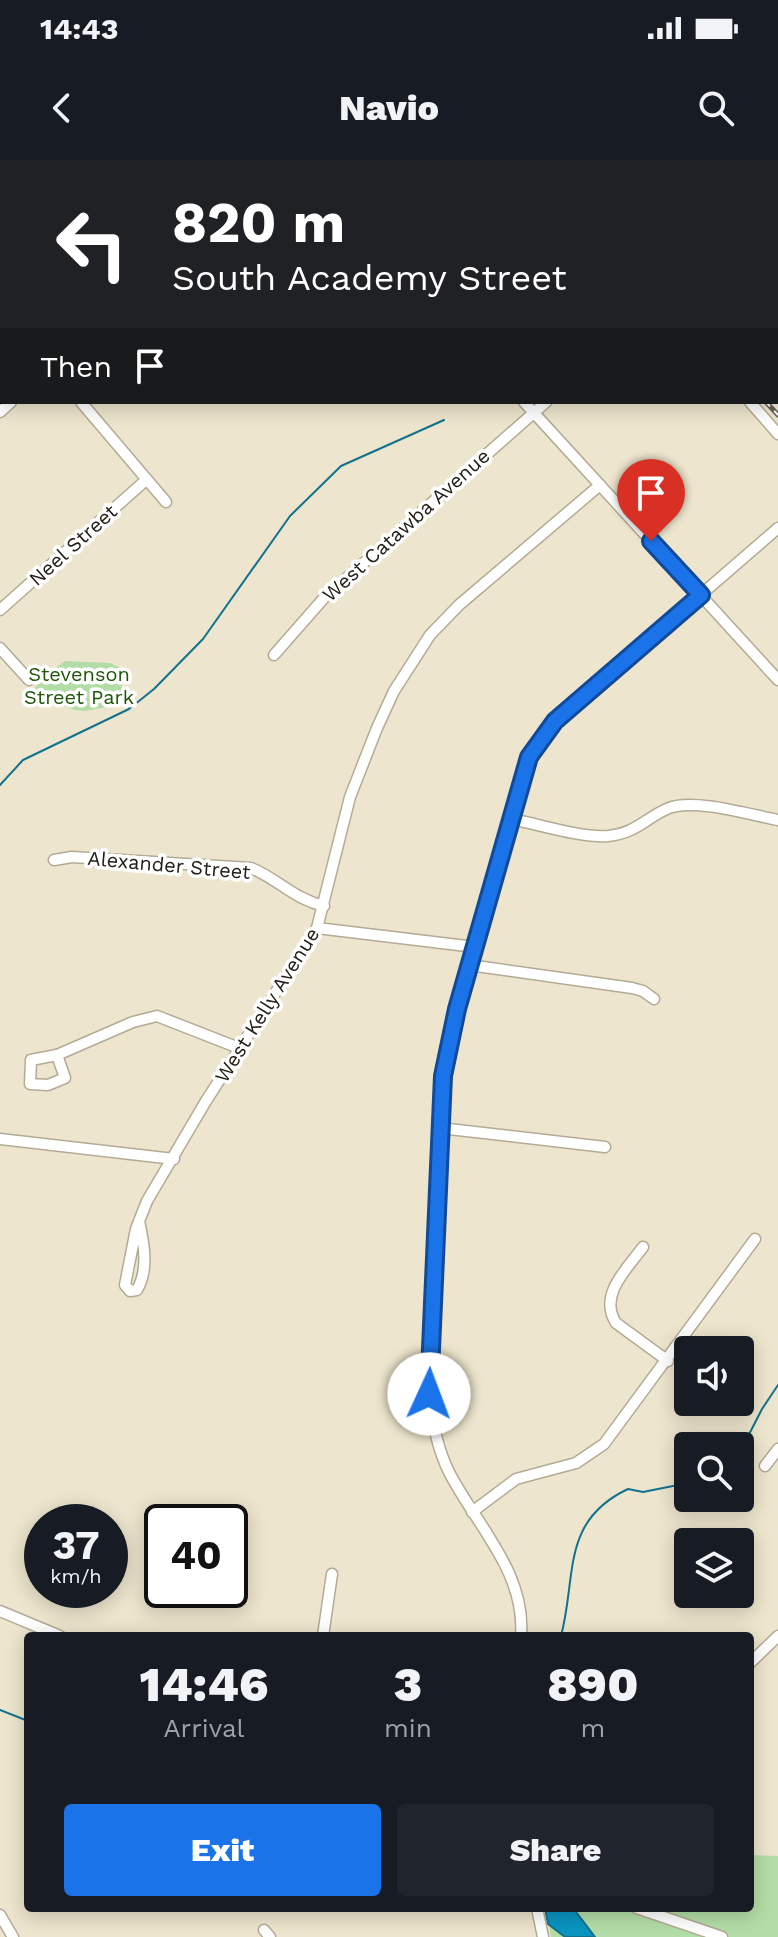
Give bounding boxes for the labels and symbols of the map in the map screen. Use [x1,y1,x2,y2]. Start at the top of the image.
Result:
street label: West Catawba Avenue [317,444,495,606]
pin [617,459,685,541]
street label: Neel Street [24,499,122,591]
park label: Stevenson Street Park [24,662,134,709]
street label: Alexander Street [87,846,252,884]
street label: West Kelly Avenue [210,923,324,1087]
position arrow [387,1352,471,1436]
speed limit sign: 40 [144,1504,248,1608]

